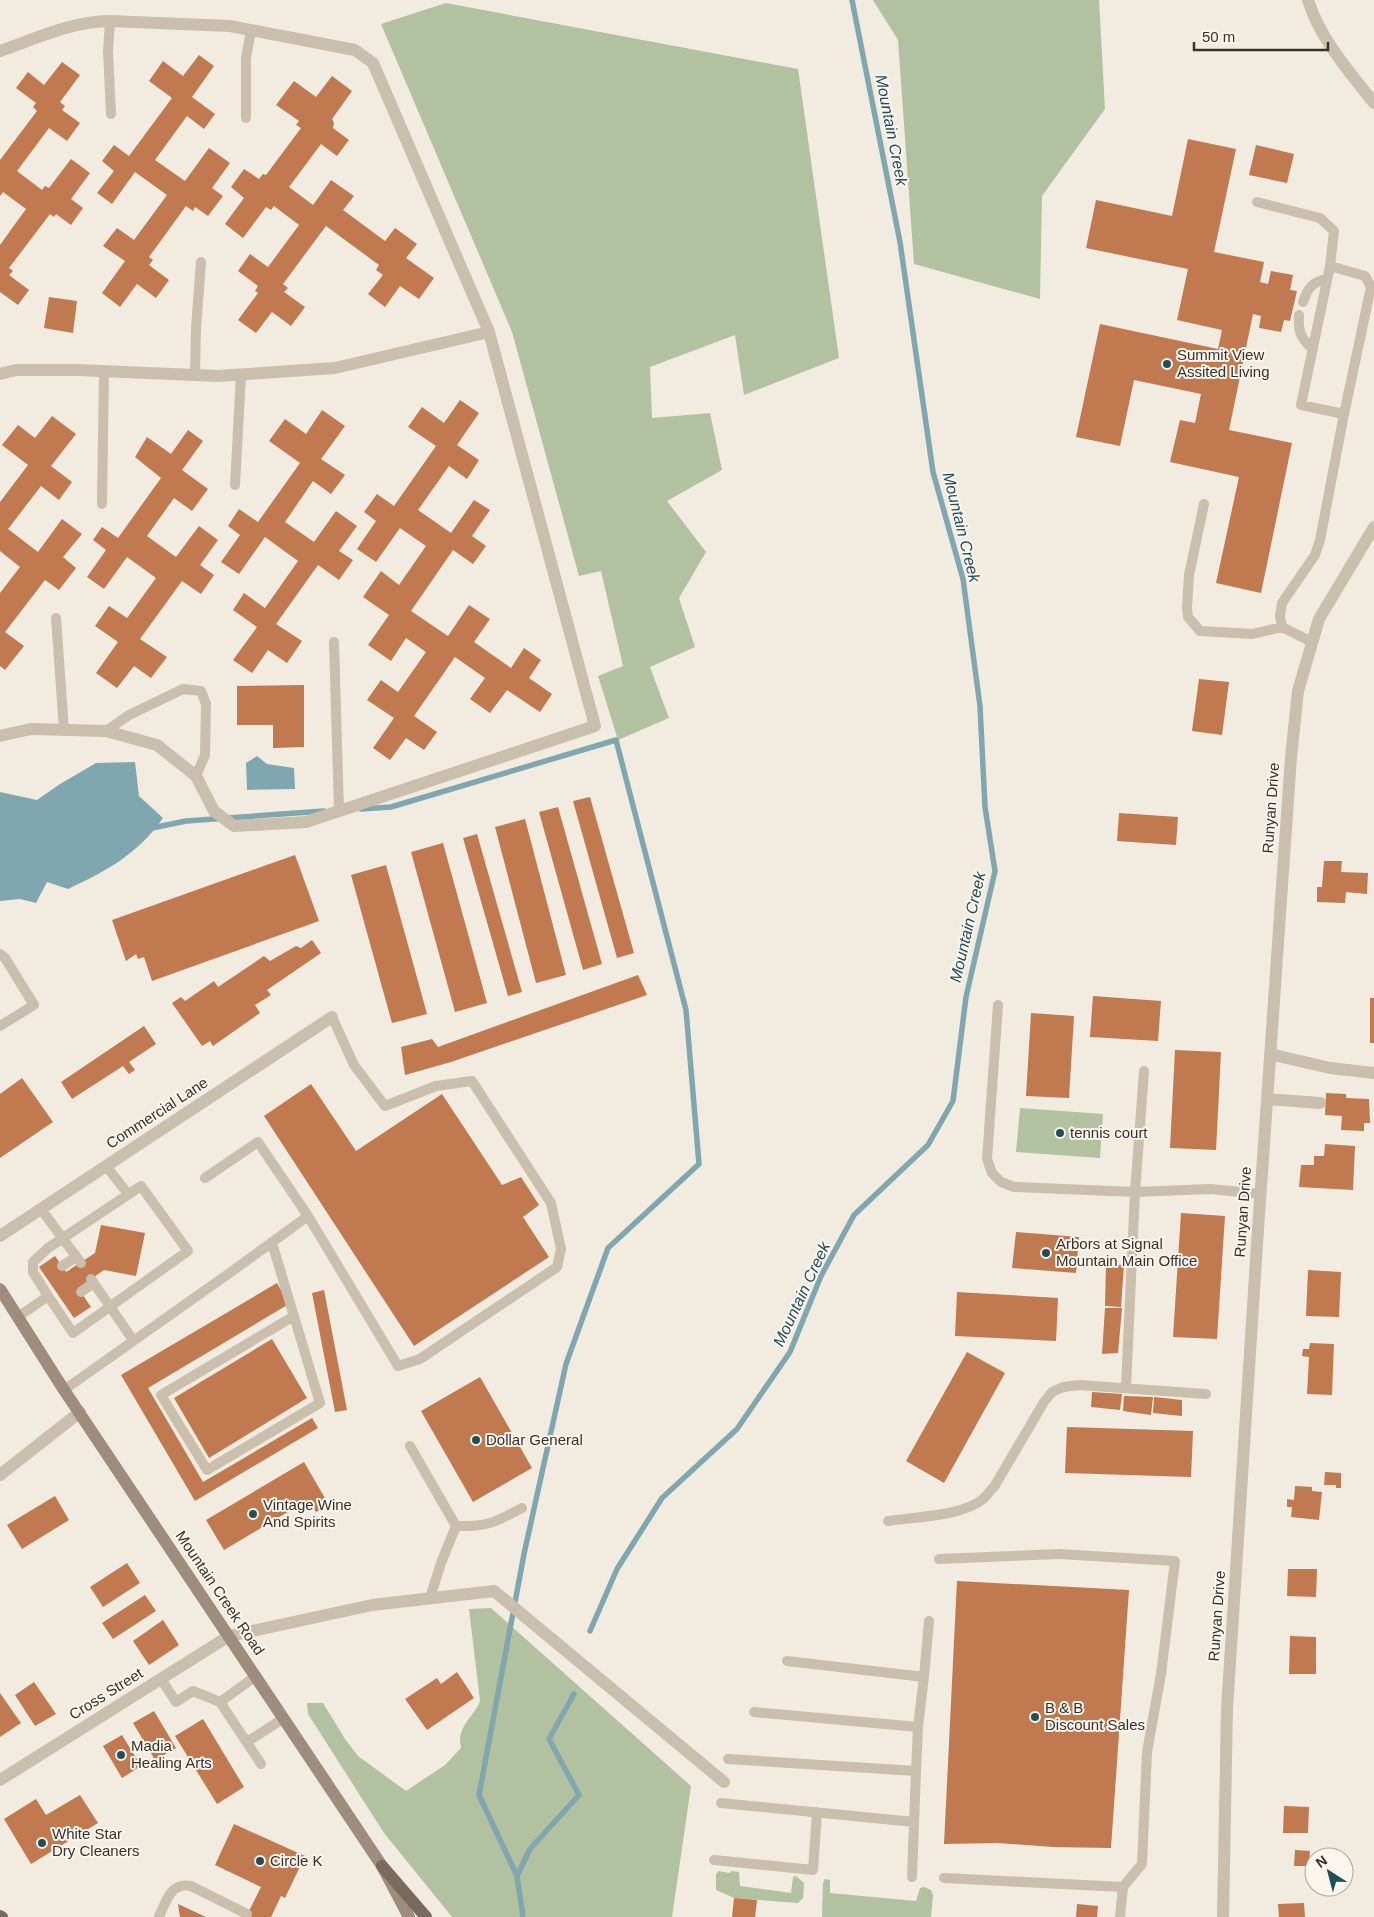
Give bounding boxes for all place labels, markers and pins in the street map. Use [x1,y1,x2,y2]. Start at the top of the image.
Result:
place label: Summit View Assited Living [1177,346,1270,380]
marker: Summit View Assited Living [1161,358,1173,370]
place label: tennis court [1070,1124,1148,1141]
marker: tennis court [1054,1127,1066,1139]
place label: Arbors at Signal Mountain Main Office [1056,1235,1197,1269]
marker: Arbors at Signal Mountain Main Office [1040,1247,1052,1259]
place label: Dollar General [486,1431,583,1448]
marker: Dollar General [470,1434,482,1446]
place label: Vintage Wine And Spirits [263,1496,352,1530]
marker: Vintage Wine And Spirits [247,1508,259,1520]
place label: B & B Discount Sales [1045,1699,1145,1733]
marker: B & B Discount Sales [1029,1711,1041,1723]
place label: Madia Healing Arts [131,1737,212,1771]
marker: Madia Healing Arts [115,1749,127,1761]
place label: White Star Dry Cleaners [52,1825,140,1859]
marker: White Star Dry Cleaners [36,1837,48,1849]
place label: Circle K [270,1852,323,1869]
marker: Circle K [254,1855,266,1867]

